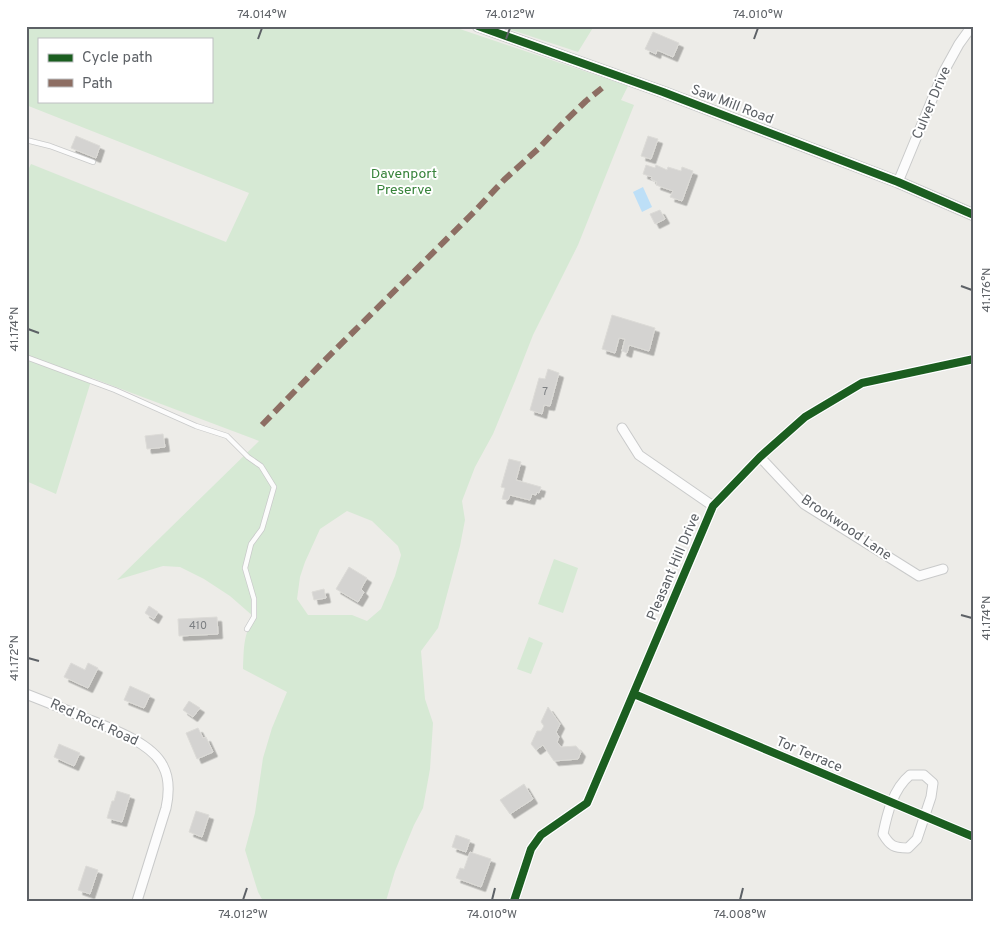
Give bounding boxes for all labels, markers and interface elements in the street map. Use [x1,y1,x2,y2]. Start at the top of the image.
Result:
text: 74.014°W [237,7,287,23]
text: 74.012°W [485,7,535,23]
text: 74.010°W [733,7,783,23]
legend [38,38,212,102]
text: Cycle path [82,49,153,68]
street label: Culver Drive [909,64,955,142]
text: Path [82,75,113,94]
street label: Saw Mill Road [688,82,776,128]
park label: Davenport Preserve [371,166,437,199]
text: 41.176°N [979,267,995,313]
text: 41.174°N [7,307,23,351]
house number: 7 [542,385,548,399]
street label: Brookwood Lane [798,491,894,565]
street label: Pleasant Hill Drive [644,511,704,623]
text: 41.174°N [979,596,995,640]
house number: 410 [189,619,207,633]
text: 41.172°N [7,635,23,681]
street label: Red Rock Road [47,696,141,750]
street label: Tor Terrace [773,733,845,777]
text: 74.012°W [218,907,268,923]
text: 74.010°W [467,907,517,923]
text: 74.008°W [714,907,766,923]

